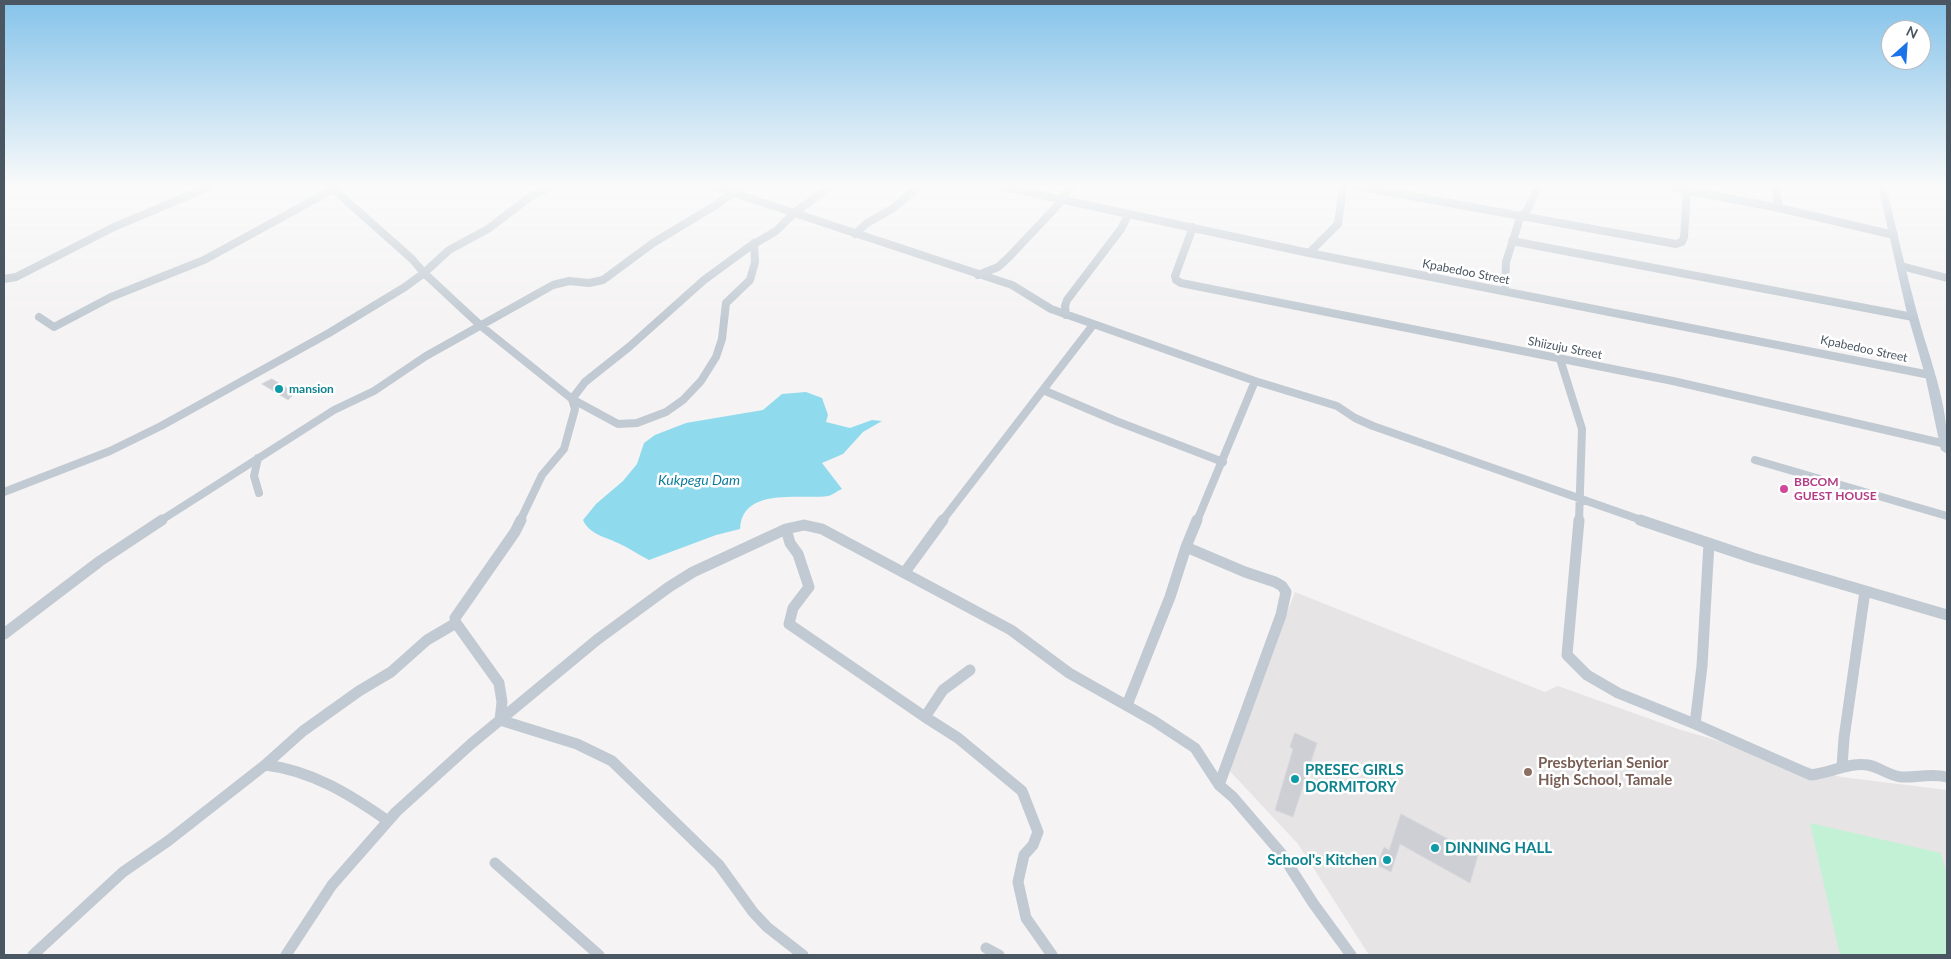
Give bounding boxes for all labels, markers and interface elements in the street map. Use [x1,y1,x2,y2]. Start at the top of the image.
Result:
north arrow [1881,20,1931,70]
text: N [1904,22,1921,42]
street label: Kpabedoo Street [1421,256,1511,288]
street label: Kpabedoo Street [1819,333,1909,365]
street label: Shiizuju Street [1527,334,1603,362]
place label: mansion [289,382,334,396]
marker: mansion [273,383,285,395]
water label: Kukpegu Dam [658,472,740,488]
place label: BBCOM GUEST HOUSE [1794,475,1877,503]
marker: BBCOM GUEST HOUSE [1778,483,1790,495]
place label: Presbyterian Senior High School, Tamale [1538,754,1672,789]
place label: PRESEC GIRLS DORMITORY [1305,761,1404,796]
marker: Presbyterian Senior High School, Tamale [1522,766,1534,778]
marker: PRESEC GIRLS DORMITORY [1289,773,1301,785]
place label: DINNING HALL [1445,839,1552,857]
marker: DINNING HALL [1429,842,1441,854]
place label: School's Kitchen [1267,851,1377,869]
marker: School's Kitchen [1381,854,1393,866]

